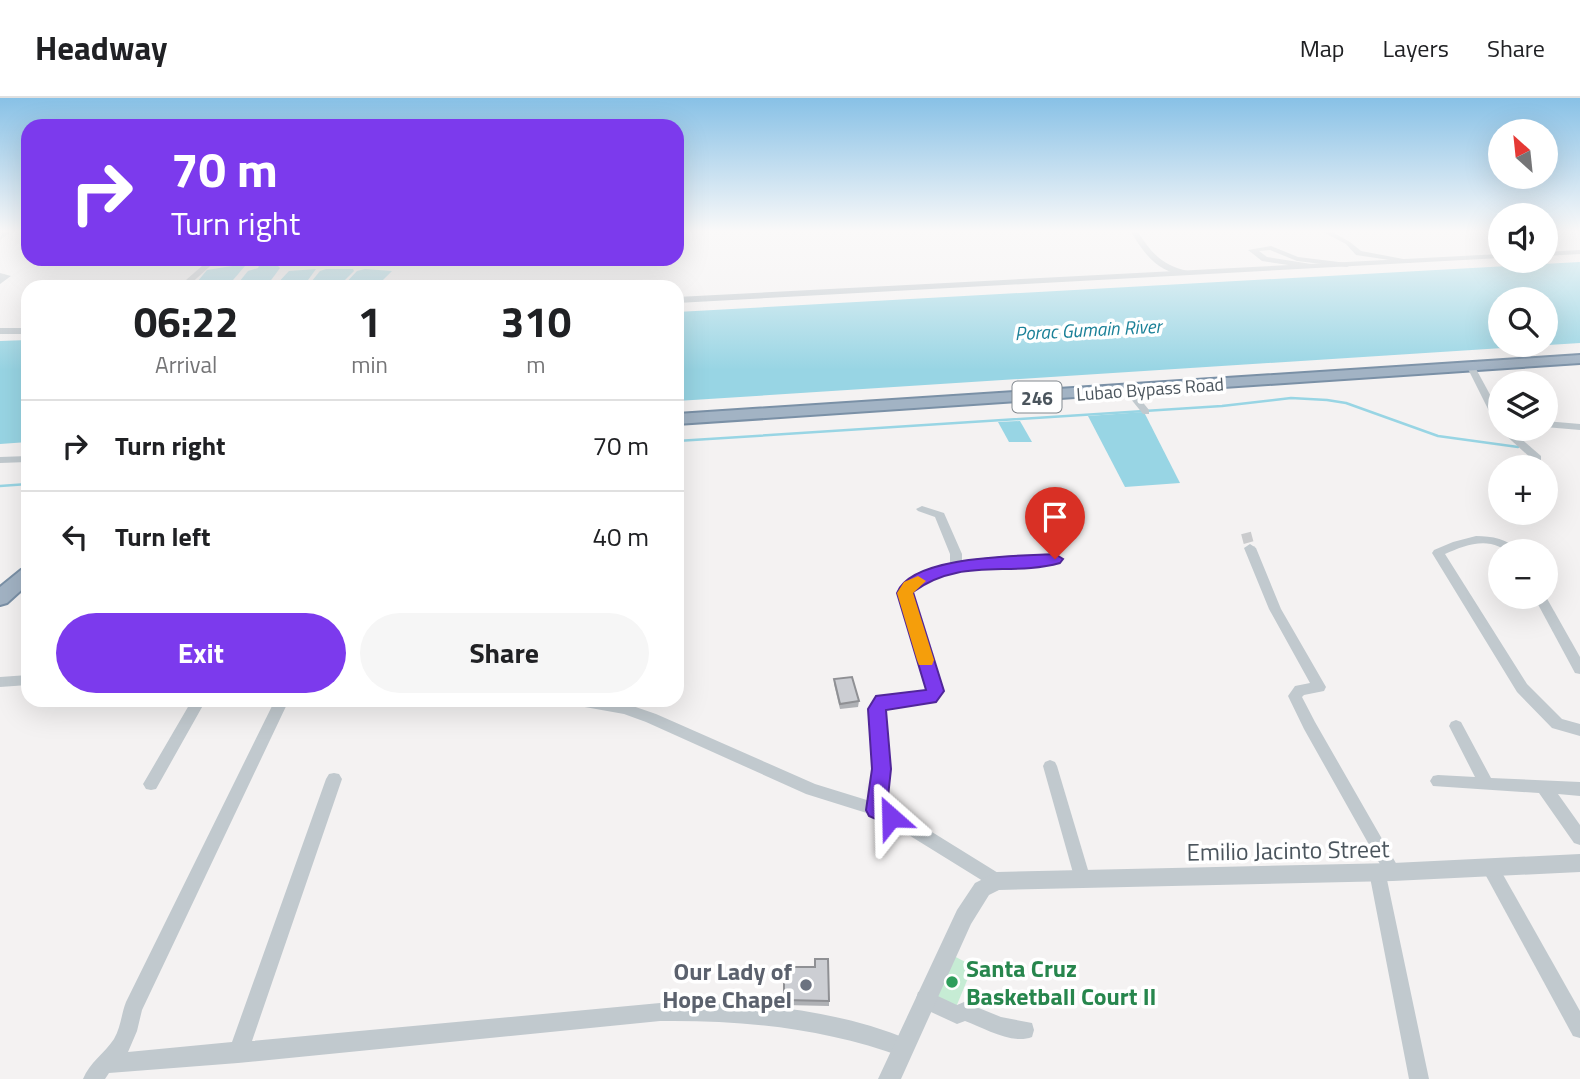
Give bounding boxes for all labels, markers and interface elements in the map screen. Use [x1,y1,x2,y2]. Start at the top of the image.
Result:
text: Headway [35,23,168,73]
text: Map [1300,30,1345,66]
text: Layers [1383,30,1449,66]
text: Share [1487,30,1545,66]
north arrow [1488,119,1558,189]
map controls [1488,119,1558,609]
text: 70 m [171,131,278,206]
icon: right [56,147,147,238]
text: Turn right [171,199,300,247]
button: sound [1488,203,1558,273]
button: search [1488,287,1558,357]
text: 06:22 [134,289,239,353]
text: 1 [358,289,381,353]
text: 310 [501,289,571,353]
water label: Porac Gumain River [1014,311,1164,347]
text: Arrival [155,347,217,382]
text: min [351,347,388,382]
text: m [526,347,546,382]
street label: Lubao Bypass Road [1075,370,1225,408]
button: layers [1488,371,1558,441]
road number: 246 [1012,382,1062,412]
text: Turn right [115,426,226,465]
text: 70 m [592,426,649,465]
icon: right [56,427,94,465]
button: + [1488,455,1558,525]
pin [1025,487,1085,559]
icon: arrive [1036,498,1074,536]
text: Turn left [115,517,210,556]
text: 40 m [592,517,649,556]
icon: left [56,518,94,556]
button: − [1488,539,1558,609]
button: Exit [56,613,346,693]
button: Share [360,613,649,693]
position arrow [854,780,928,854]
street label: Emilio Jacinto Street [1186,830,1390,870]
place label: Santa Cruz Basketball Court II [966,950,1156,1014]
place label: Our Lady of Hope Chapel [662,953,792,1017]
marker: Santa Cruz Basketball Court II [944,974,960,990]
marker: Our Lady of Hope Chapel [798,977,814,993]

